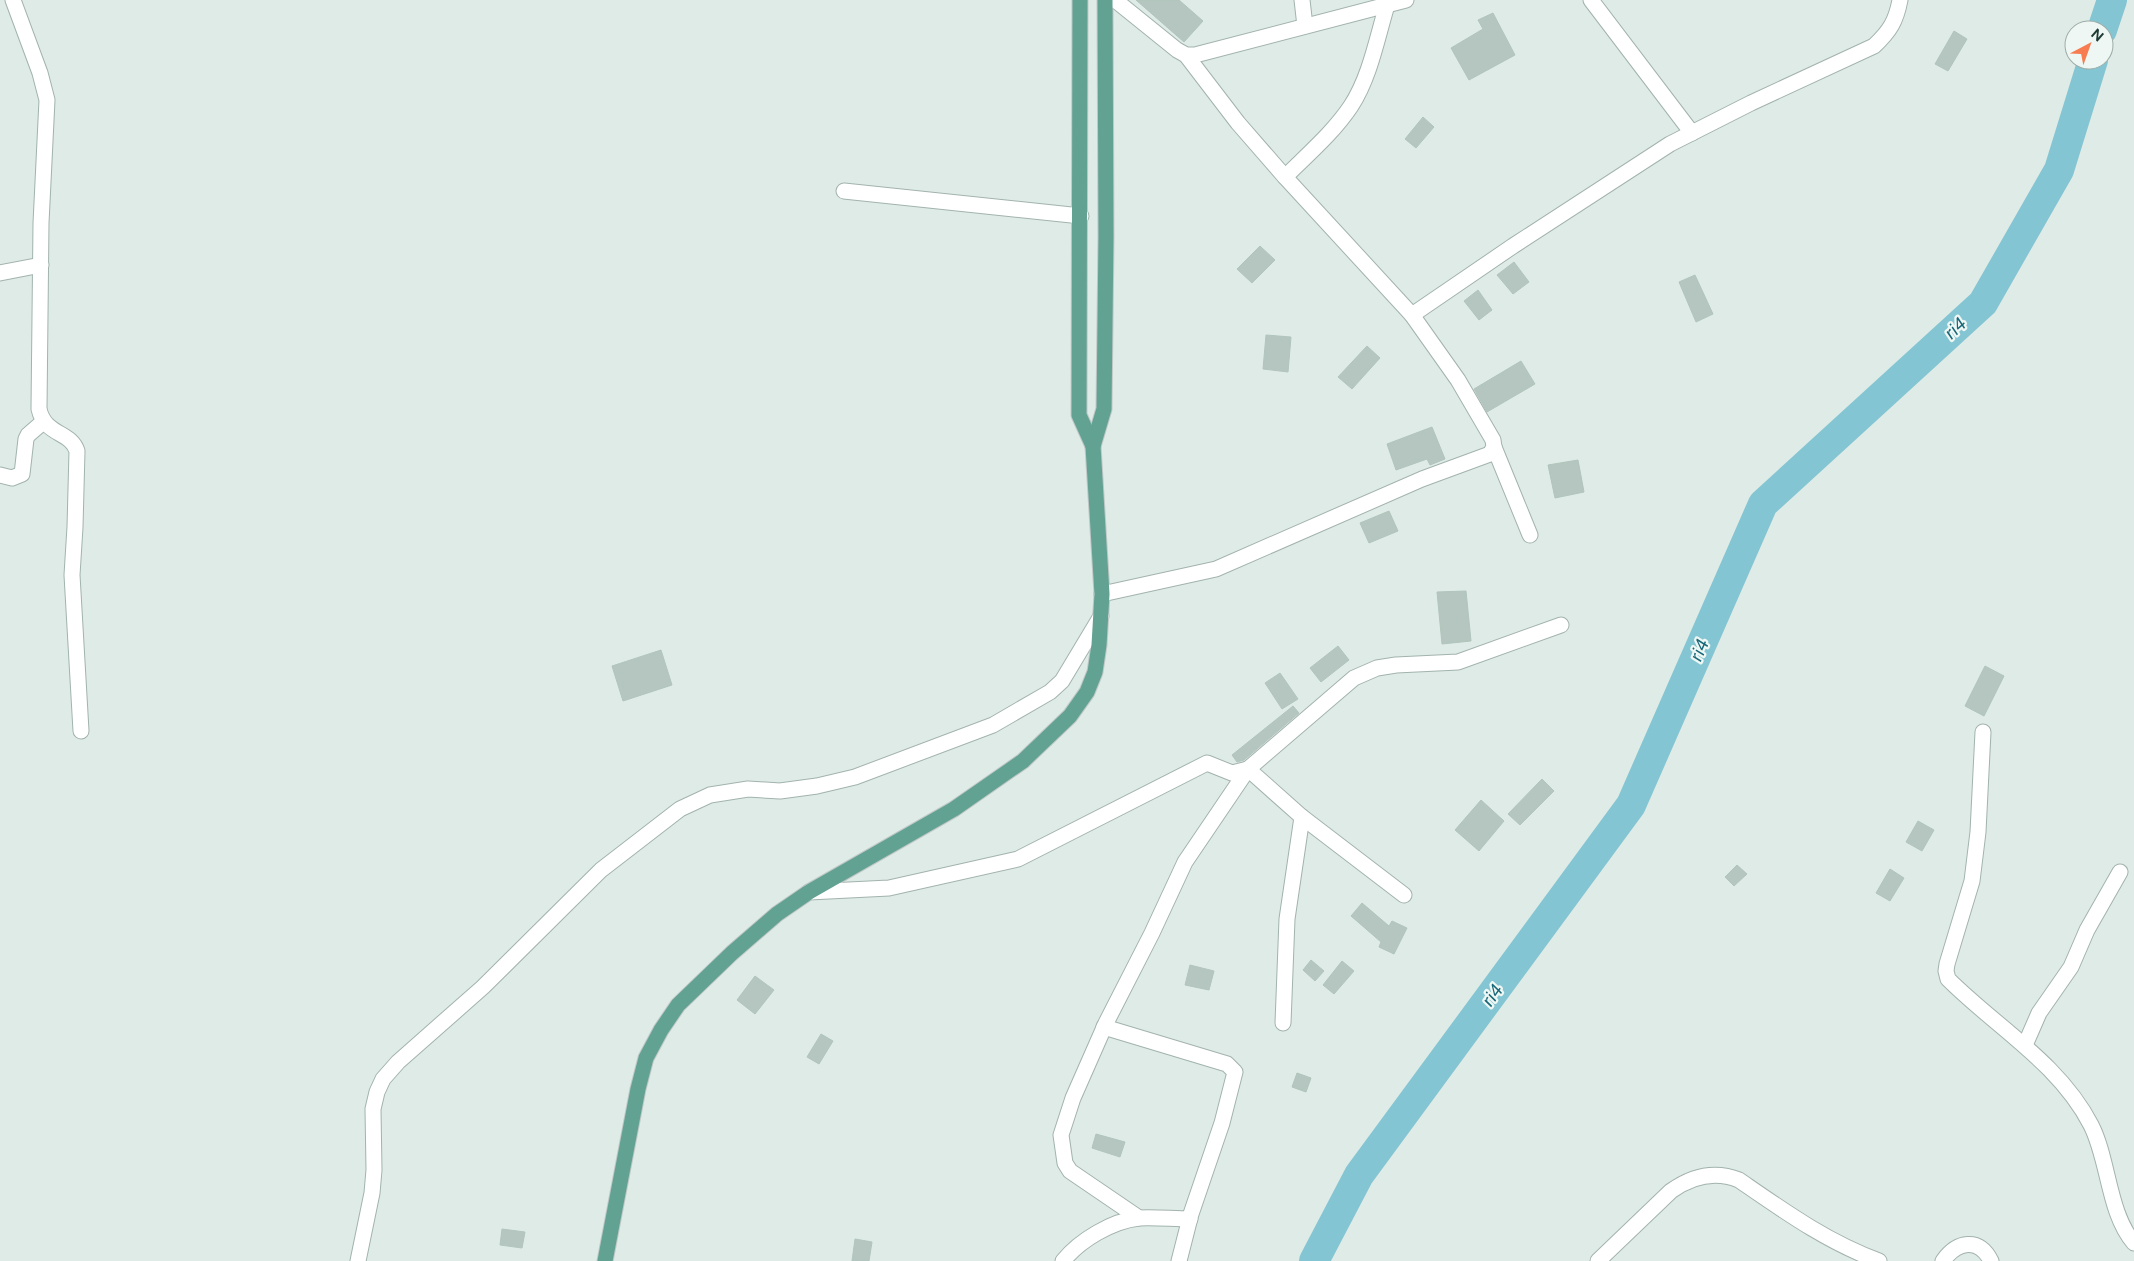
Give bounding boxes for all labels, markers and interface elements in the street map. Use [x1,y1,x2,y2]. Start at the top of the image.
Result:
north arrow [2064,20,2114,70]
text: N [2088,26,2107,45]
water label: ri4 [1940,313,1970,343]
water label: ri4 [1685,635,1713,664]
water label: ri4 [1477,980,1507,1010]

